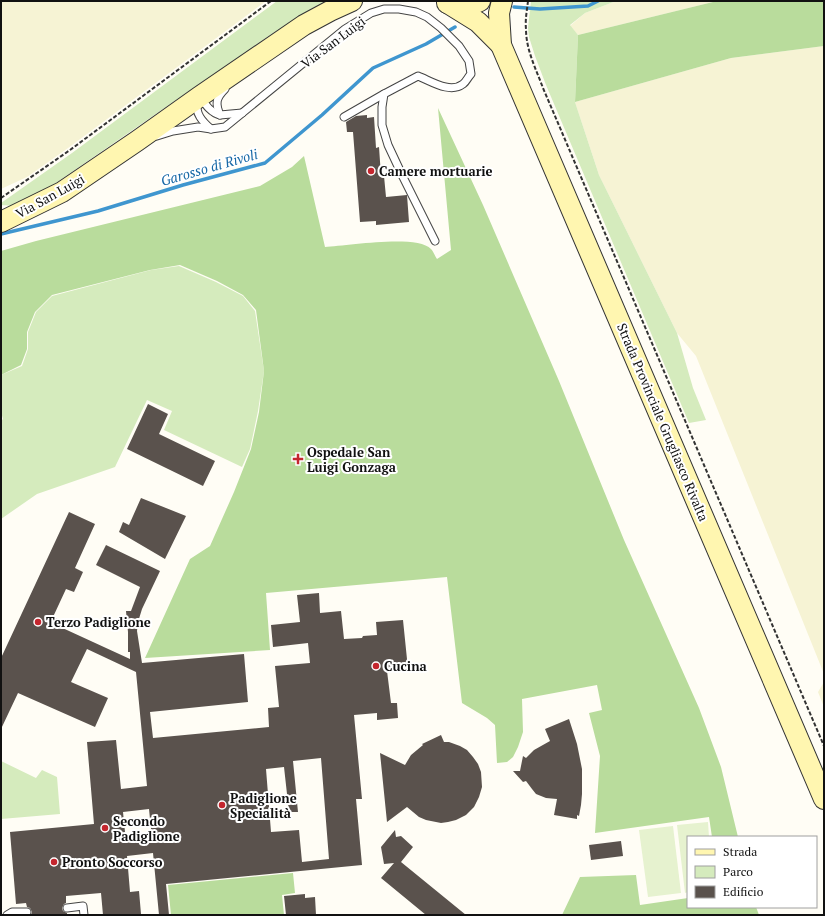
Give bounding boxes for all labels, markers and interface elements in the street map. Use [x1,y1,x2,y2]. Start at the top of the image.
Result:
street label: Via San Luigi [297,12,369,72]
water label: Garosso di Rivoli [158,144,260,190]
place label: Camere mortuarie [379,162,493,180]
marker: Camere mortuarie [366,166,376,176]
street label: Via San Luigi [12,170,88,222]
street label: Strada Provinciale Grugliasco Rivalta [613,320,713,524]
place label: Ospedale San Luigi Gonzaga [307,443,397,476]
marker: Ospedale San Luigi Gonzaga [292,453,304,465]
place label: Terzo Padiglione [46,613,151,631]
marker: Terzo Padiglione [33,617,43,627]
place label: Cucina [384,657,428,675]
marker: Cucina [371,661,381,671]
place label: Padiglione Specialità [230,789,297,822]
marker: Padiglione Specialità [217,800,227,810]
place label: Secondo Padiglione [113,812,180,845]
marker: Secondo Padiglione [100,823,110,833]
legend [687,836,817,908]
text: Strada [723,844,757,859]
place label: Pronto Soccorso [62,853,163,871]
marker: Pronto Soccorso [49,857,59,867]
text: Parco [723,864,753,879]
text: Edificio [723,884,764,899]

